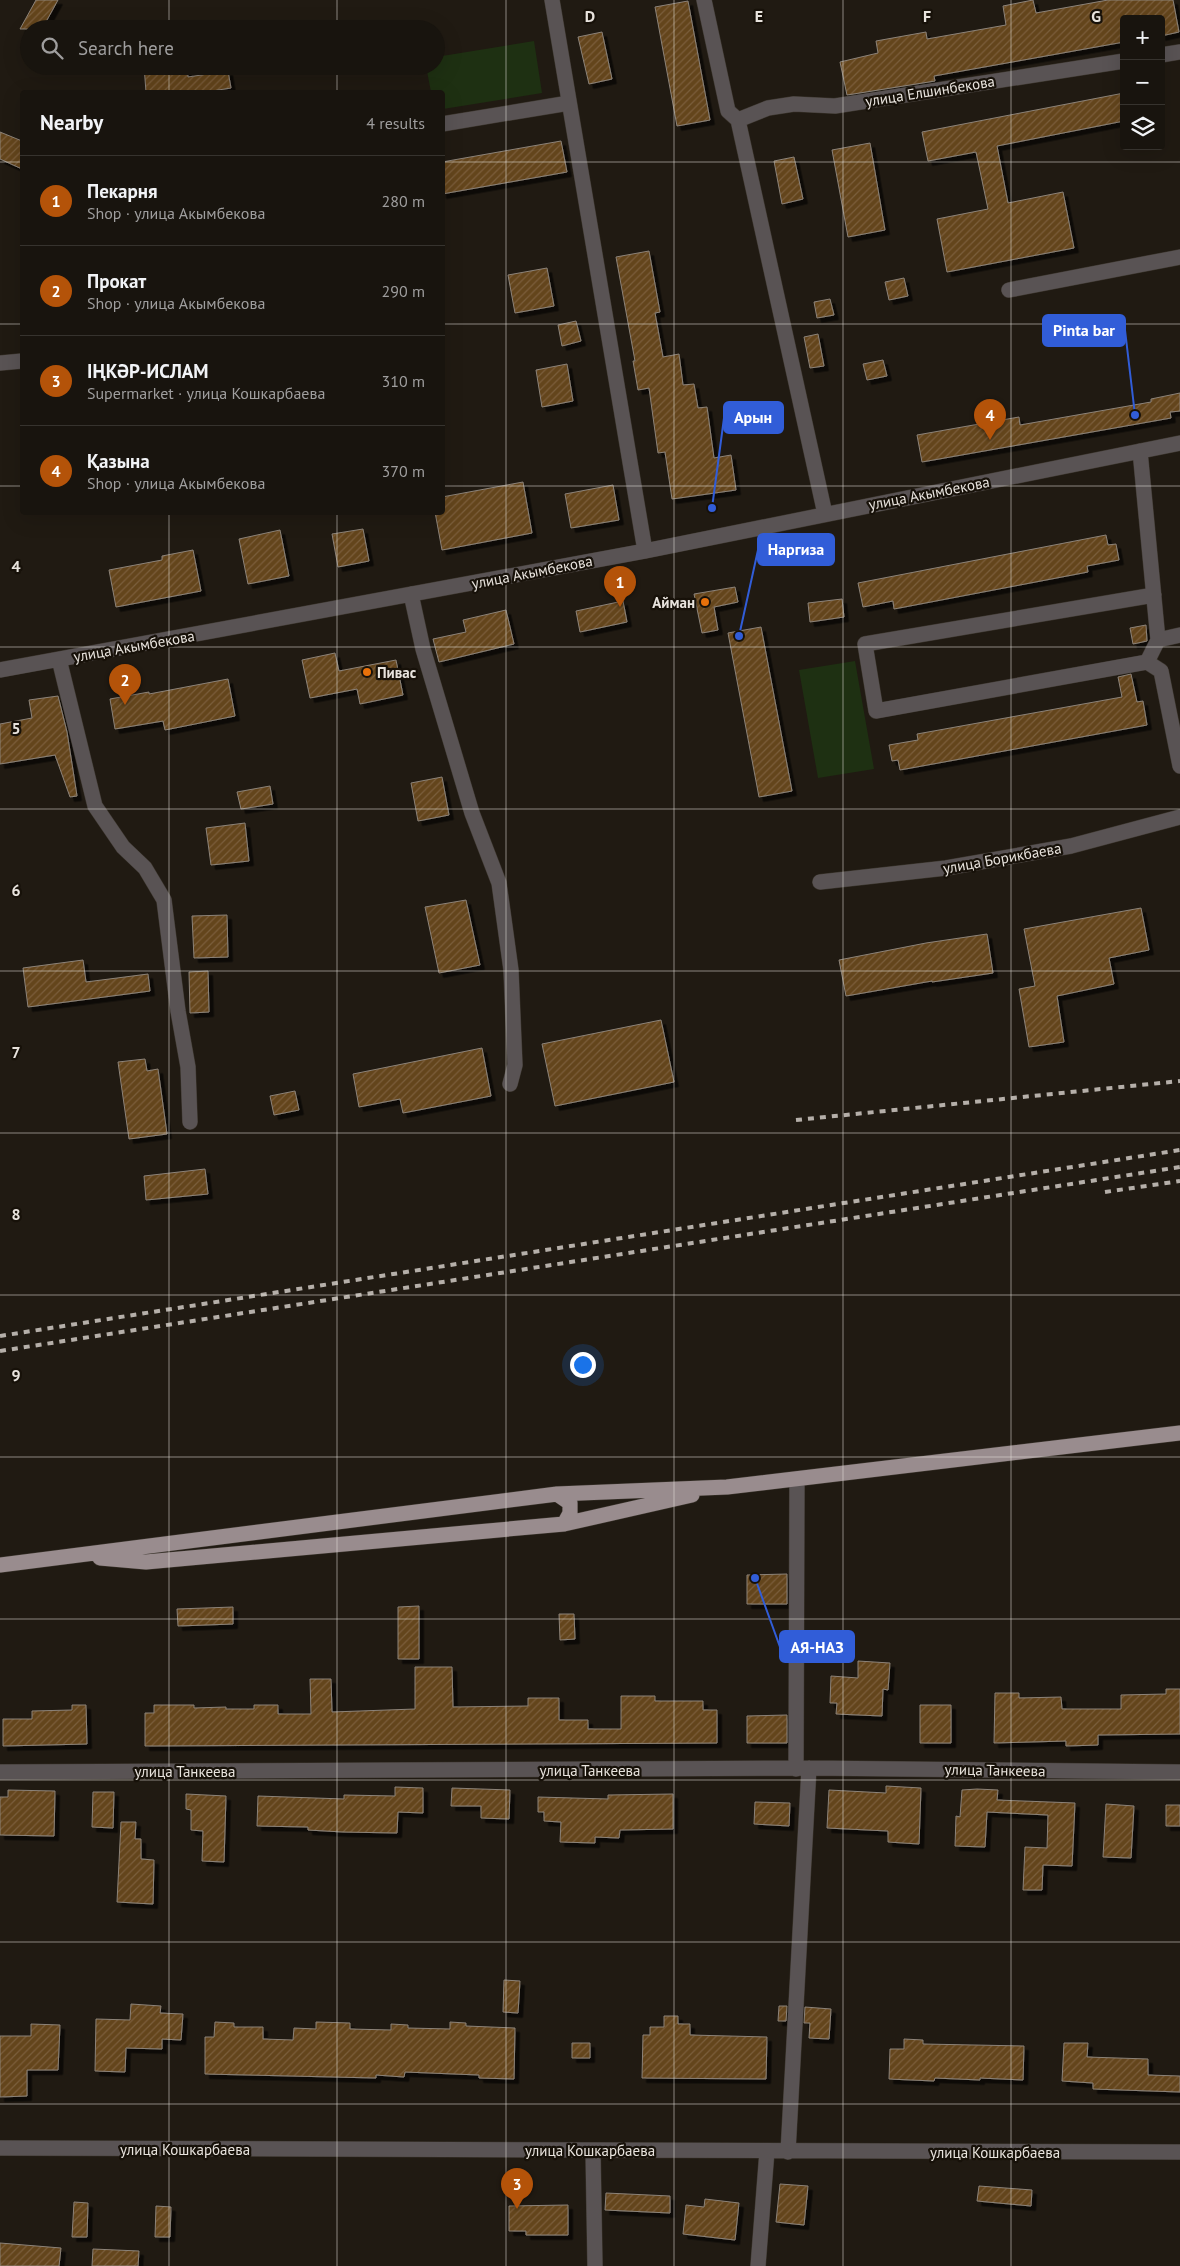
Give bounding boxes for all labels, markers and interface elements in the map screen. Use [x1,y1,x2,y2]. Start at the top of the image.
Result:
text: D [585,6,595,26]
text: E [755,6,763,26]
text: F [923,6,931,26]
text: G [1091,6,1101,26]
map controls [1120,15,1165,150]
button: + [1120,15,1165,60]
search box [20,20,445,75]
icon: search [38,34,66,62]
text: Search here [78,36,174,60]
button: − [1120,60,1165,105]
street label: улица Елшинбекова [864,71,996,111]
button: layers [1120,105,1165,150]
text: Nearby [40,109,103,136]
text: 4 results [366,113,425,133]
text: Пекарня [87,179,158,203]
text: 1 [51,191,61,211]
text: 280 m [382,191,425,211]
text: Shop · улица Акымбекова [87,203,265,223]
text: Прокат [87,269,146,293]
text: 2 [51,281,61,301]
text: 290 m [382,281,425,301]
text: Shop · улица Акымбекова [87,293,265,313]
callout: Pinta bar [1043,315,1125,346]
text: Pinta bar [1053,320,1115,340]
text: ІҢКӘР-ИСЛАМ [87,359,209,383]
text: 3 [51,371,61,391]
text: 310 m [382,371,425,391]
text: Supermarket · улица Кошкарбаева [87,383,325,403]
pin: 4 [974,399,1006,440]
callout: Арын [724,402,783,433]
text: Арын [734,407,772,427]
text: Қазына [87,449,150,473]
text: 4 [51,461,61,481]
text: 370 m [382,461,425,481]
street label: улица Акымбекова [867,472,991,514]
text: Shop · улица Акымбекова [87,473,265,493]
callout: Наргиза [758,534,834,565]
text: Наргиза [768,539,824,559]
street label: улица Акымбекова [470,551,594,593]
text: 4 [11,556,21,576]
pin: 1 [604,566,636,607]
place label: Айман [652,593,695,612]
marker: Айман [699,596,711,608]
street label: улица Акымбекова [72,626,196,666]
place label: Пивас [377,663,417,682]
pin: 2 [109,664,141,705]
marker: Пивас [361,666,373,678]
text: 5 [11,718,21,738]
street label: улица Борикбаева [941,838,1063,878]
text: 6 [11,880,21,900]
text: 7 [11,1042,21,1062]
text: 8 [11,1204,21,1224]
your location [570,1352,596,1378]
text: 9 [11,1365,21,1385]
callout: АЯ-НАЗ [780,1631,854,1662]
text: АЯ-НАЗ [790,1637,844,1657]
street label: улица Танкеева [944,1760,1046,1780]
street label: улица Танкеева [540,1761,640,1780]
street label: улица Танкеева [135,1762,235,1781]
street label: улица Кошкарбаева [120,2140,250,2159]
street label: улица Кошкарбаева [525,2141,655,2160]
street label: улица Кошкарбаева [930,2143,1060,2162]
pin: 3 [501,2168,533,2209]

